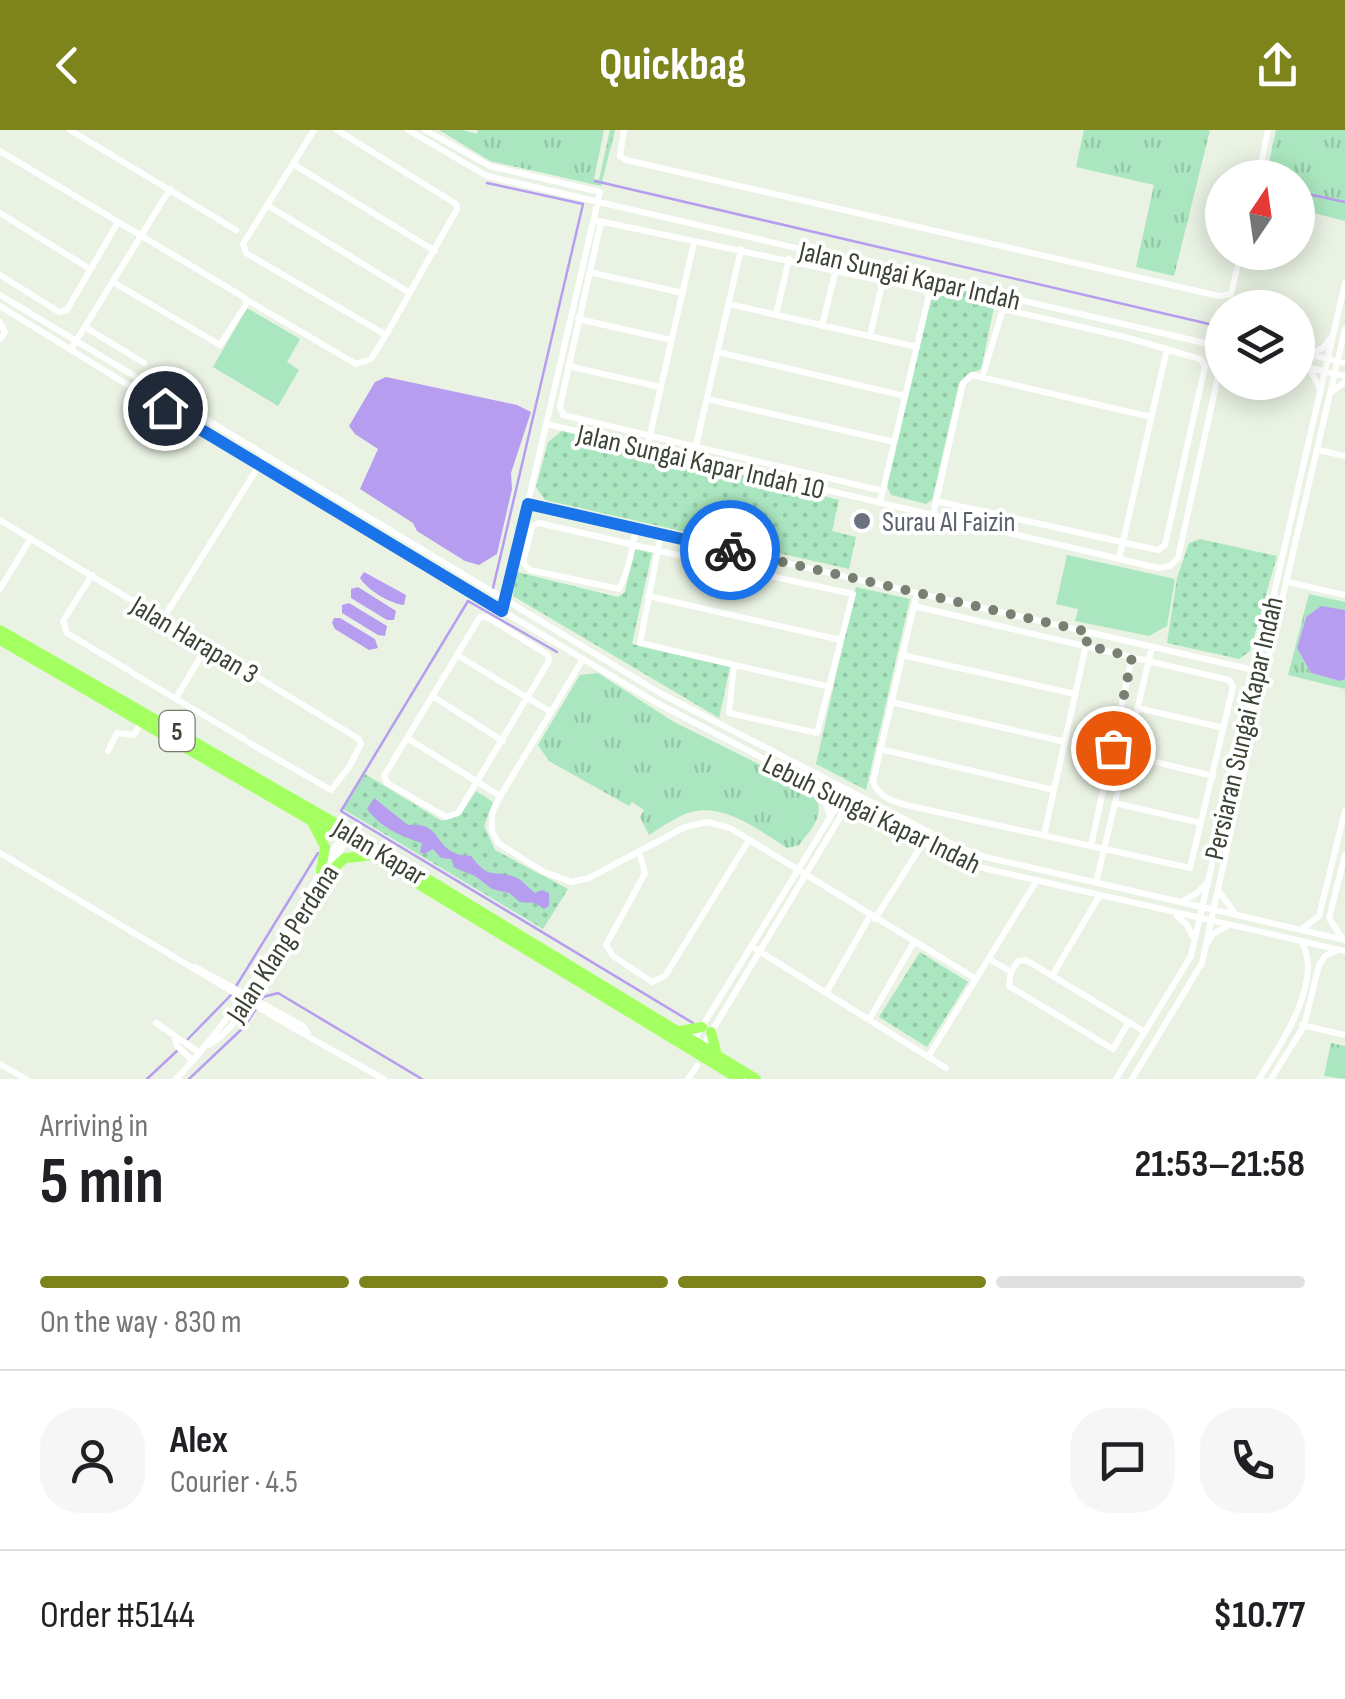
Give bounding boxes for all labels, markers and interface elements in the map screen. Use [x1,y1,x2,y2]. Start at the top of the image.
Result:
icon: back [40,38,95,93]
text: Quickbag [599,38,746,93]
icon: share [1250,38,1305,93]
north arrow [1205,160,1315,270]
map controls [1205,160,1315,400]
street label: Jalan Sungai Kapar Indah [795,235,1024,318]
button: layers [1205,290,1315,400]
pin [123,366,208,451]
icon: home [138,381,193,436]
street label: Jalan Sungai Kapar Indah 10 [573,418,828,507]
courier [680,500,780,600]
place label: Surau Al Faizin [882,506,1016,539]
marker: Surau Al Faizin [851,510,873,532]
icon: bike [703,523,758,578]
street label: Jalan Harapan 3 [124,589,264,691]
street label: Persiaran Sungai Kapar Indah [1198,594,1291,863]
pin [1071,706,1156,791]
road number: 5 [160,711,194,751]
icon: bag [1086,721,1141,776]
street label: Lebuh Sungai Kapar Indah [757,747,986,881]
street label: Jalan Kapar [326,811,432,893]
street label: Jalan Klang Perdana [220,859,346,1030]
text: Arriving in [40,1107,148,1146]
text: 21:53–21:58 [1134,1142,1305,1187]
text: 5 min [40,1144,164,1222]
text: On the way · 830 m [40,1303,242,1342]
button: person [40,1408,145,1513]
button: chat [1070,1408,1175,1513]
button: phone [1200,1408,1305,1513]
text: Alex [170,1418,228,1463]
text: Courier · 4.5 [170,1463,298,1502]
text: Order #5144 [40,1593,195,1638]
text: $10.77 [1213,1593,1305,1638]

